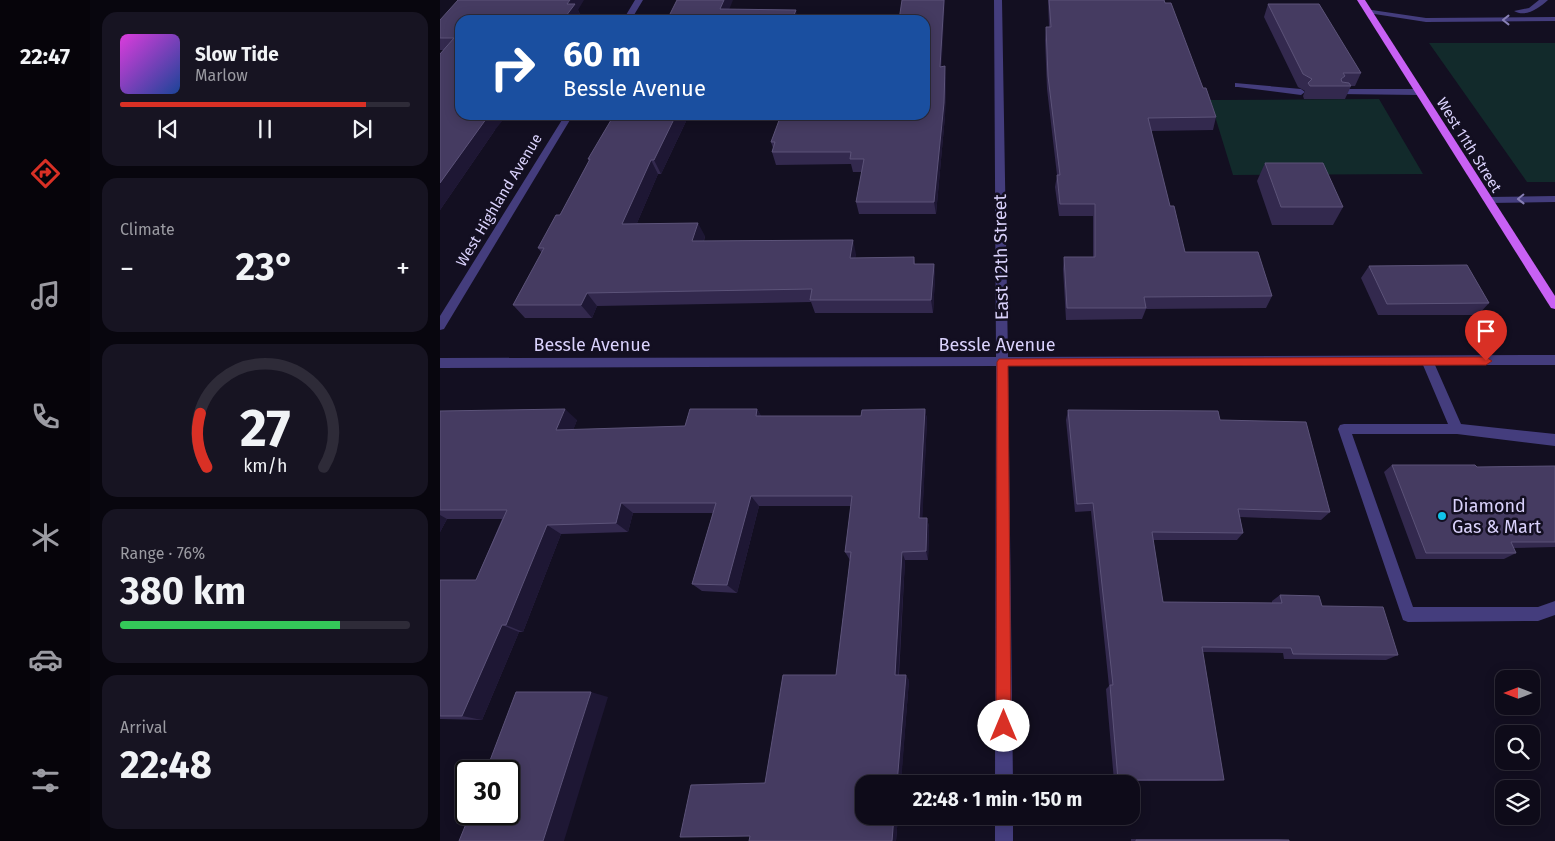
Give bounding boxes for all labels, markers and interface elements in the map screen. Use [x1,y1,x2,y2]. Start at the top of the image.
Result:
one-way arrow [1502,15,1510,25]
text: 60 m [563,33,641,75]
icon: right [480,35,545,100]
text: 22:47 [20,43,70,70]
text: Slow Tide [195,43,279,66]
text: Marlow [195,66,248,85]
text: Bessle Avenue [563,75,706,102]
street label: West 11th Street [1433,94,1506,196]
icon: previous [154,115,182,143]
icon: pause [251,115,279,143]
icon: next [348,115,376,143]
street label: West Highland Avenue [452,130,546,270]
icon: directions [28,156,63,191]
street label: East 12th Street [989,193,1013,320]
one-way arrow [1517,194,1525,205]
text: Climate [120,220,175,239]
text: 23° [236,244,295,290]
text: − [120,252,134,285]
text: + [396,252,410,285]
icon: music [28,278,63,313]
pin [1465,310,1507,361]
icon: arrive [1472,317,1500,345]
street label: Bessle Avenue [534,334,650,356]
street label: Bessle Avenue [939,334,1055,356]
text: 27 [240,397,290,460]
icon: phone [28,399,63,434]
text: km/h [243,455,287,477]
place label: Diamond Gas & Mart [1452,495,1542,538]
marker: Diamond Gas & Mart [1436,510,1448,522]
icon: climate [28,520,63,555]
text: Range · 76% [120,544,205,563]
text: 380 km [120,568,246,614]
icon: car [28,642,63,677]
north arrow [1495,670,1540,715]
map controls [1495,670,1540,825]
position arrow [977,699,1029,751]
text: Arrival [120,718,167,737]
button: search [1495,725,1540,770]
text: 22:48 [120,742,212,788]
speed limit sign: 30 [455,760,520,825]
icon: filters [28,763,63,798]
button: layers [1495,780,1540,825]
text: 22:48 · 1 min · 150 m [913,788,1082,811]

